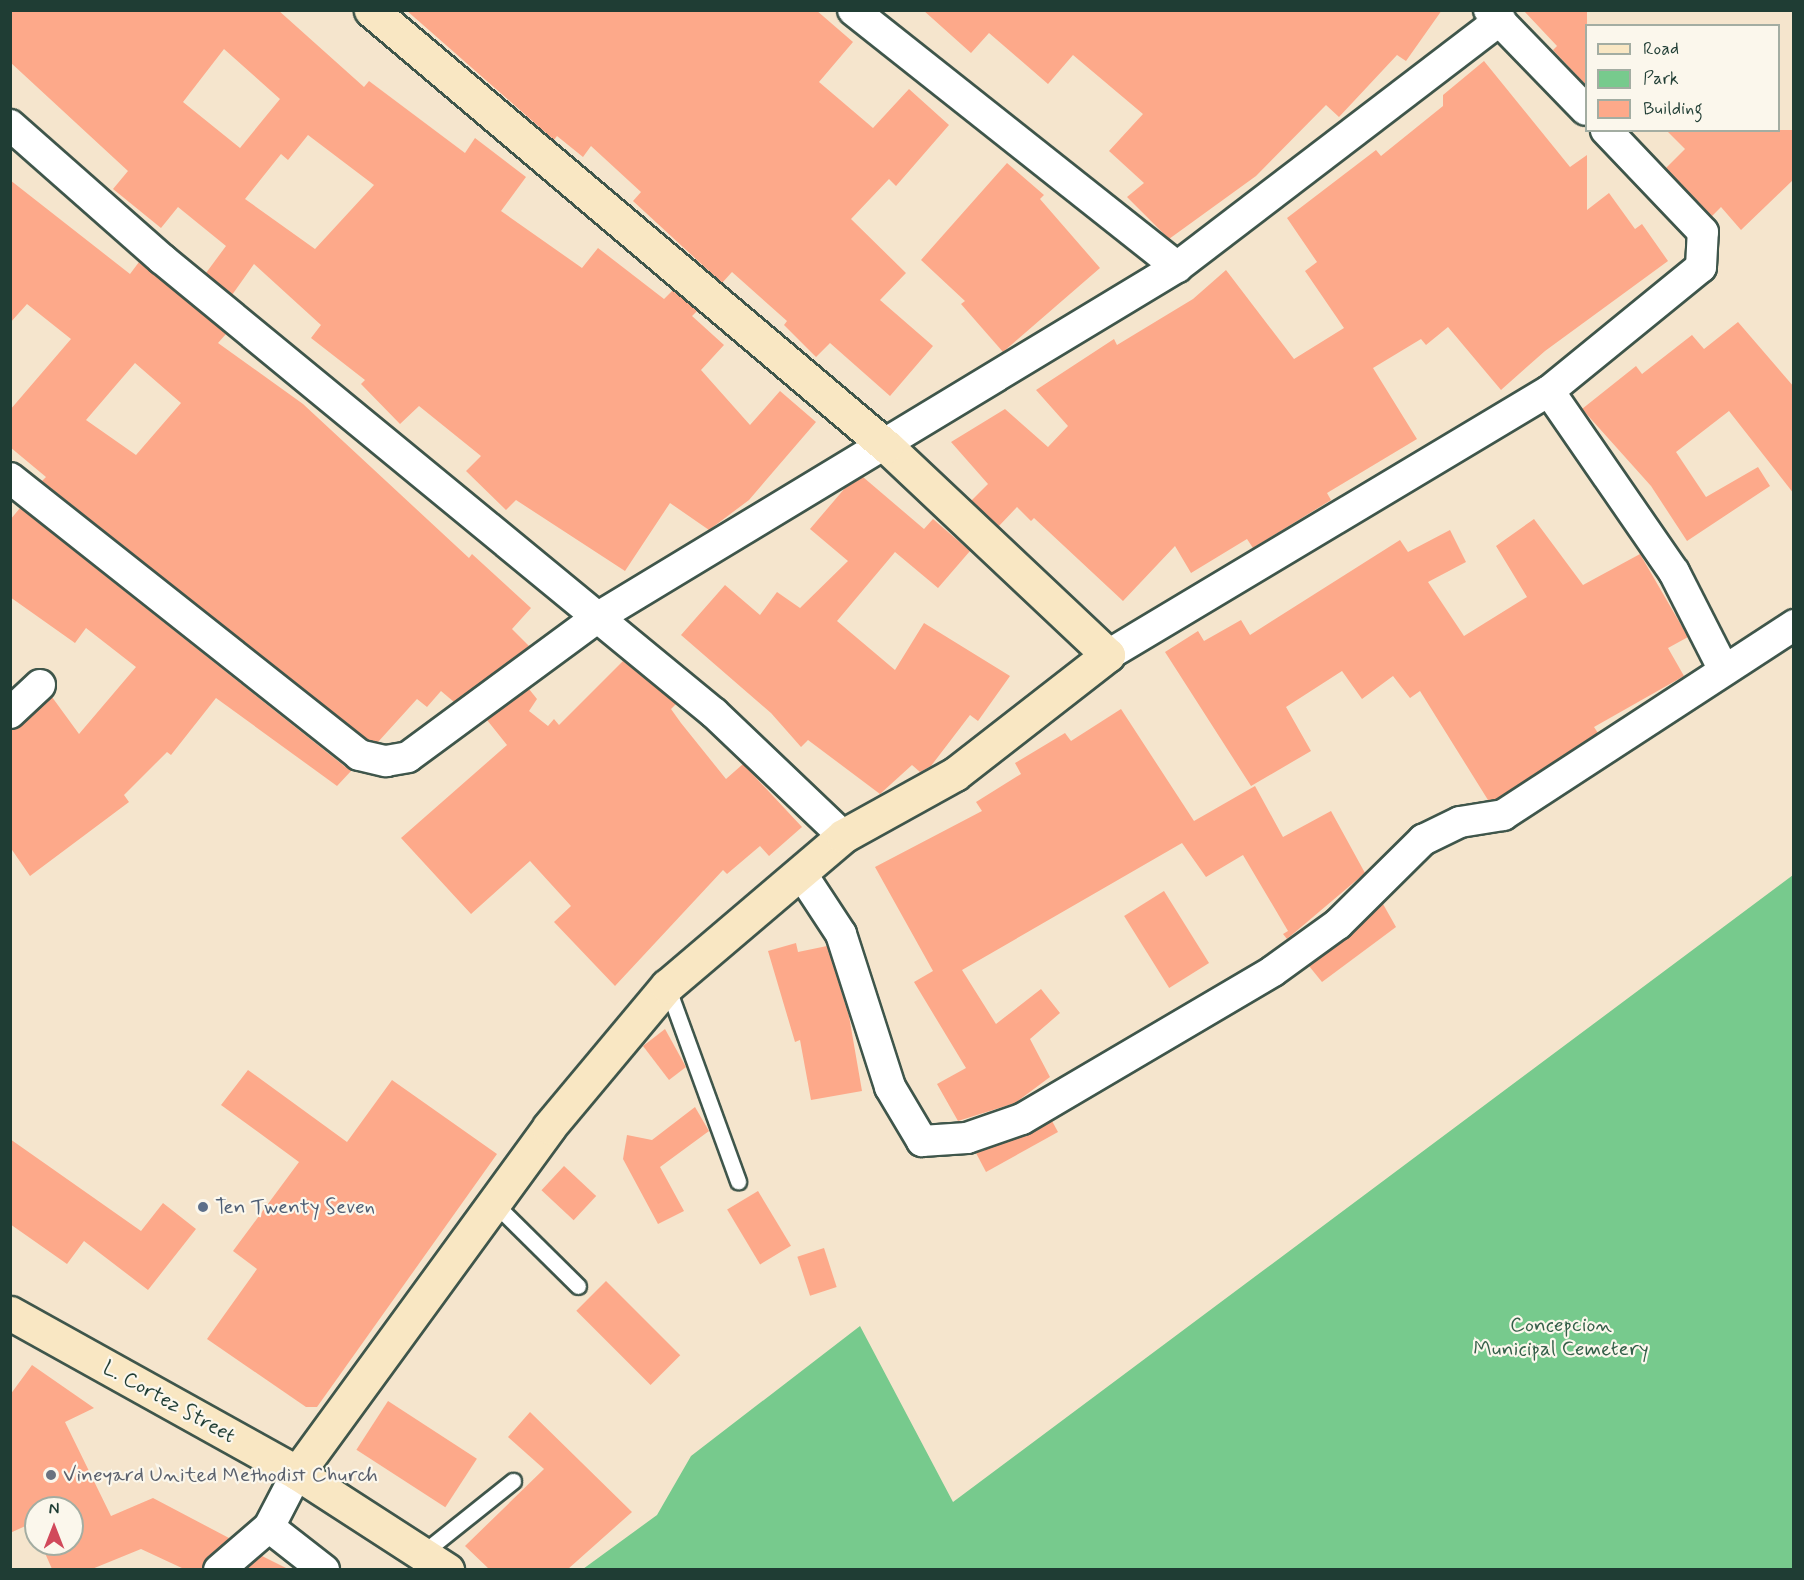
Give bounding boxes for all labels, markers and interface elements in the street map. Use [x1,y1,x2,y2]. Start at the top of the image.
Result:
legend [1585,24,1780,132]
text: Road [1643,37,1679,61]
text: Park [1643,67,1679,91]
text: Building [1643,97,1703,121]
place label: Ten Twenty Seven [215,1194,390,1220]
marker: Ten Twenty Seven [196,1200,210,1214]
park label: Concepcion Municipal Cemetery [1470,1312,1652,1362]
street label: L. Cortez Street [97,1354,241,1450]
place label: Vineyard United Methodist Church [63,1462,369,1488]
marker: Vineyard United Methodist Church [44,1468,58,1482]
north arrow [24,1496,84,1556]
text: N [49,1499,59,1520]

